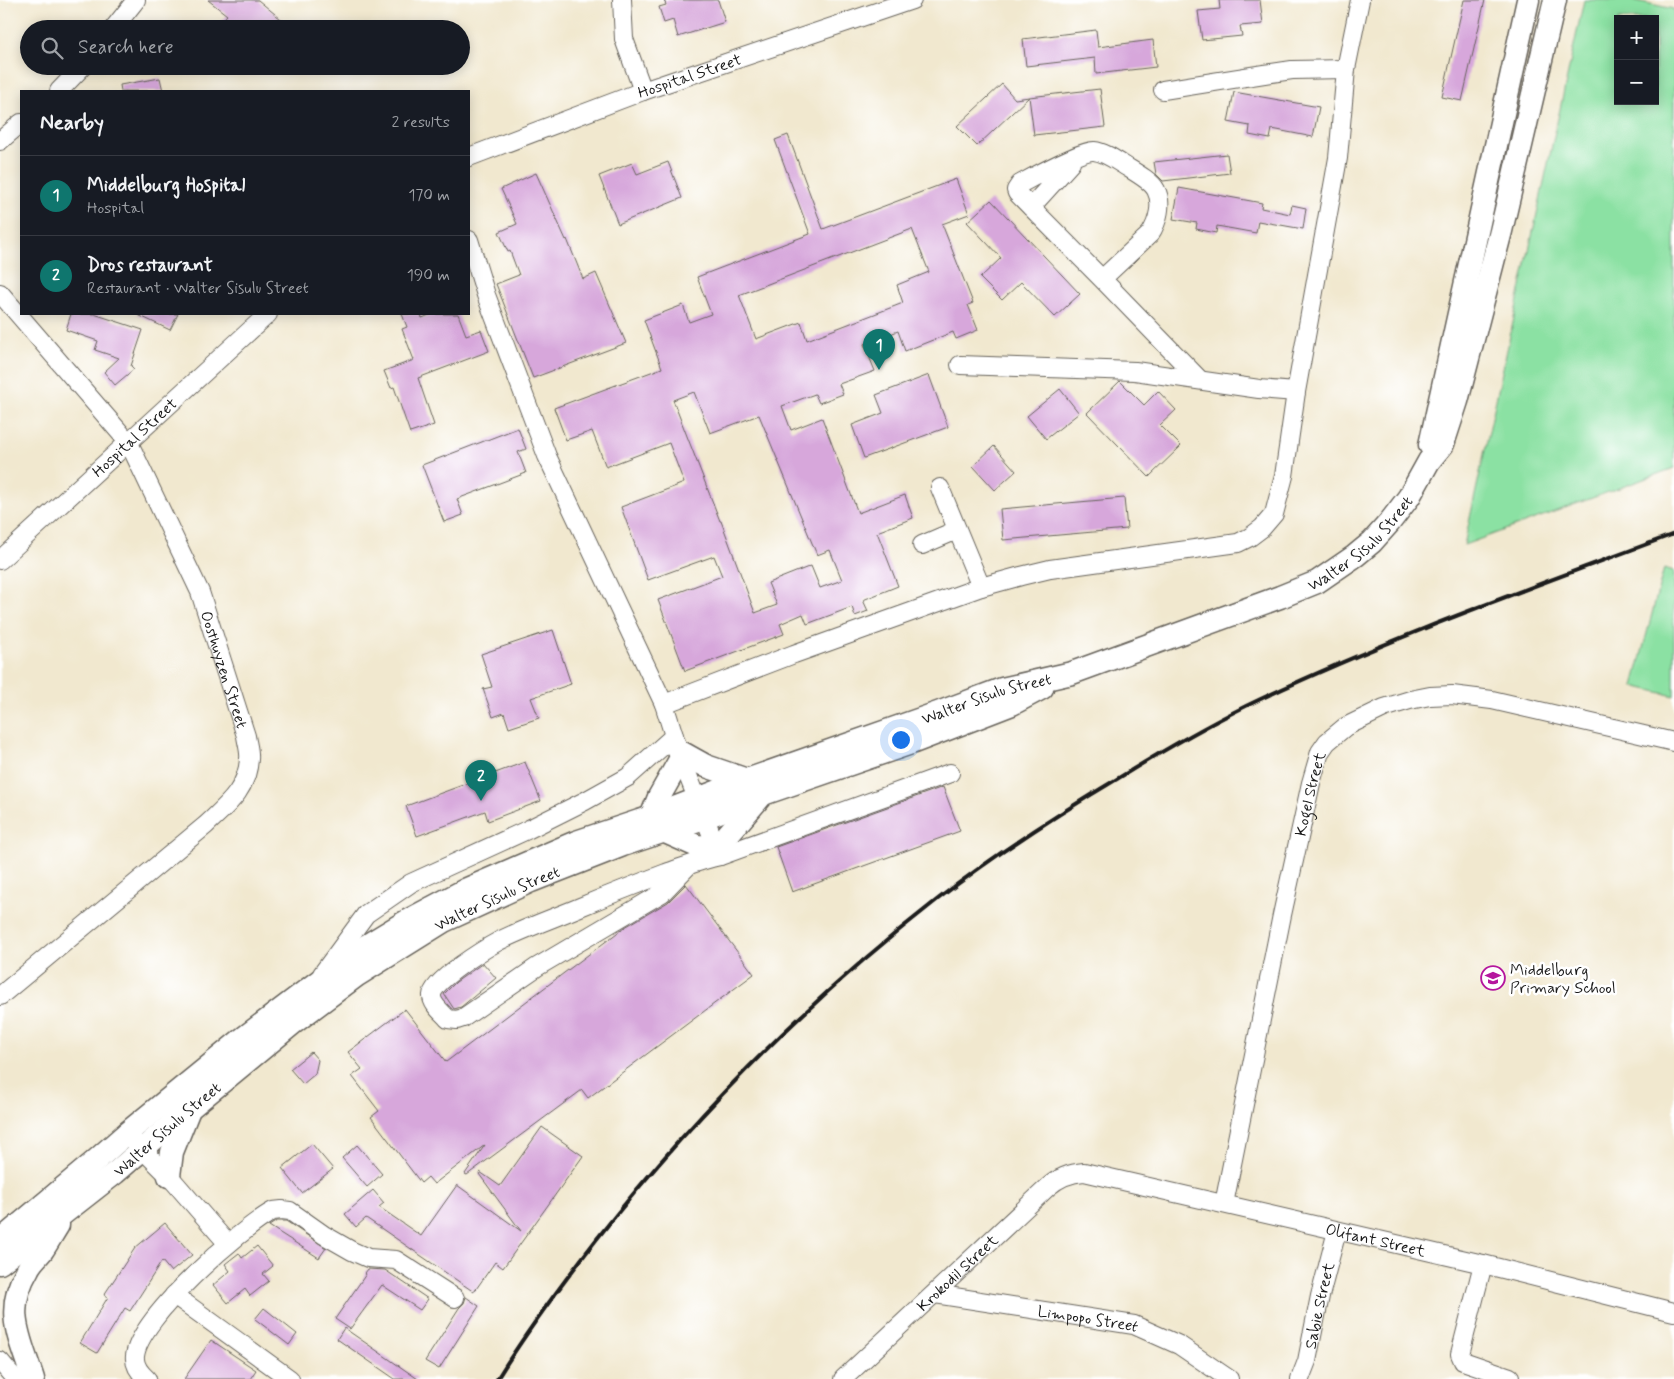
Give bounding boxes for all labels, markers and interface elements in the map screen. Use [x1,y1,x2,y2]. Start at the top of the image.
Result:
map controls [1614,15,1659,105]
button: + [1614,15,1659,60]
search box [20,20,470,75]
icon: search [38,34,66,62]
text: Search here [78,35,174,60]
street label: Hospital Street [635,49,745,104]
button: − [1614,60,1659,105]
text: Nearby [40,109,104,137]
text: 2 results [392,112,450,133]
text: Middelburg Hospital [87,173,245,198]
text: 1 [52,185,60,206]
text: 170 m [408,185,450,206]
text: Hospital [87,198,144,219]
text: Dros restaurant [87,253,213,278]
text: 2 [52,265,60,286]
text: 190 m [407,265,450,286]
text: Restaurant · Walter Sisulu Street [87,278,309,299]
pin: 1 [863,329,895,370]
street label: Hospital Street [88,393,182,482]
street label: Walter Sisulu Street [1305,492,1418,597]
street label: Oosthuyzen Street [195,608,252,731]
street label: Walter Sisulu Street [919,669,1053,730]
your location [888,727,914,753]
street label: Kogel Street [1291,749,1332,838]
pin: 2 [465,760,497,801]
street label: Walter Sisulu Street [431,862,563,936]
place label: Middelburg Primary School [1510,960,1616,999]
school or university icon: Middelburg Primary School [1480,965,1506,991]
street label: Walter Sisulu Street [109,1078,226,1182]
street label: Olifant Street [1323,1219,1428,1263]
street label: Krokodil Street [913,1230,1003,1317]
street label: Sabie Street [1301,1260,1340,1351]
street label: Limpopo Street [1036,1301,1142,1338]

